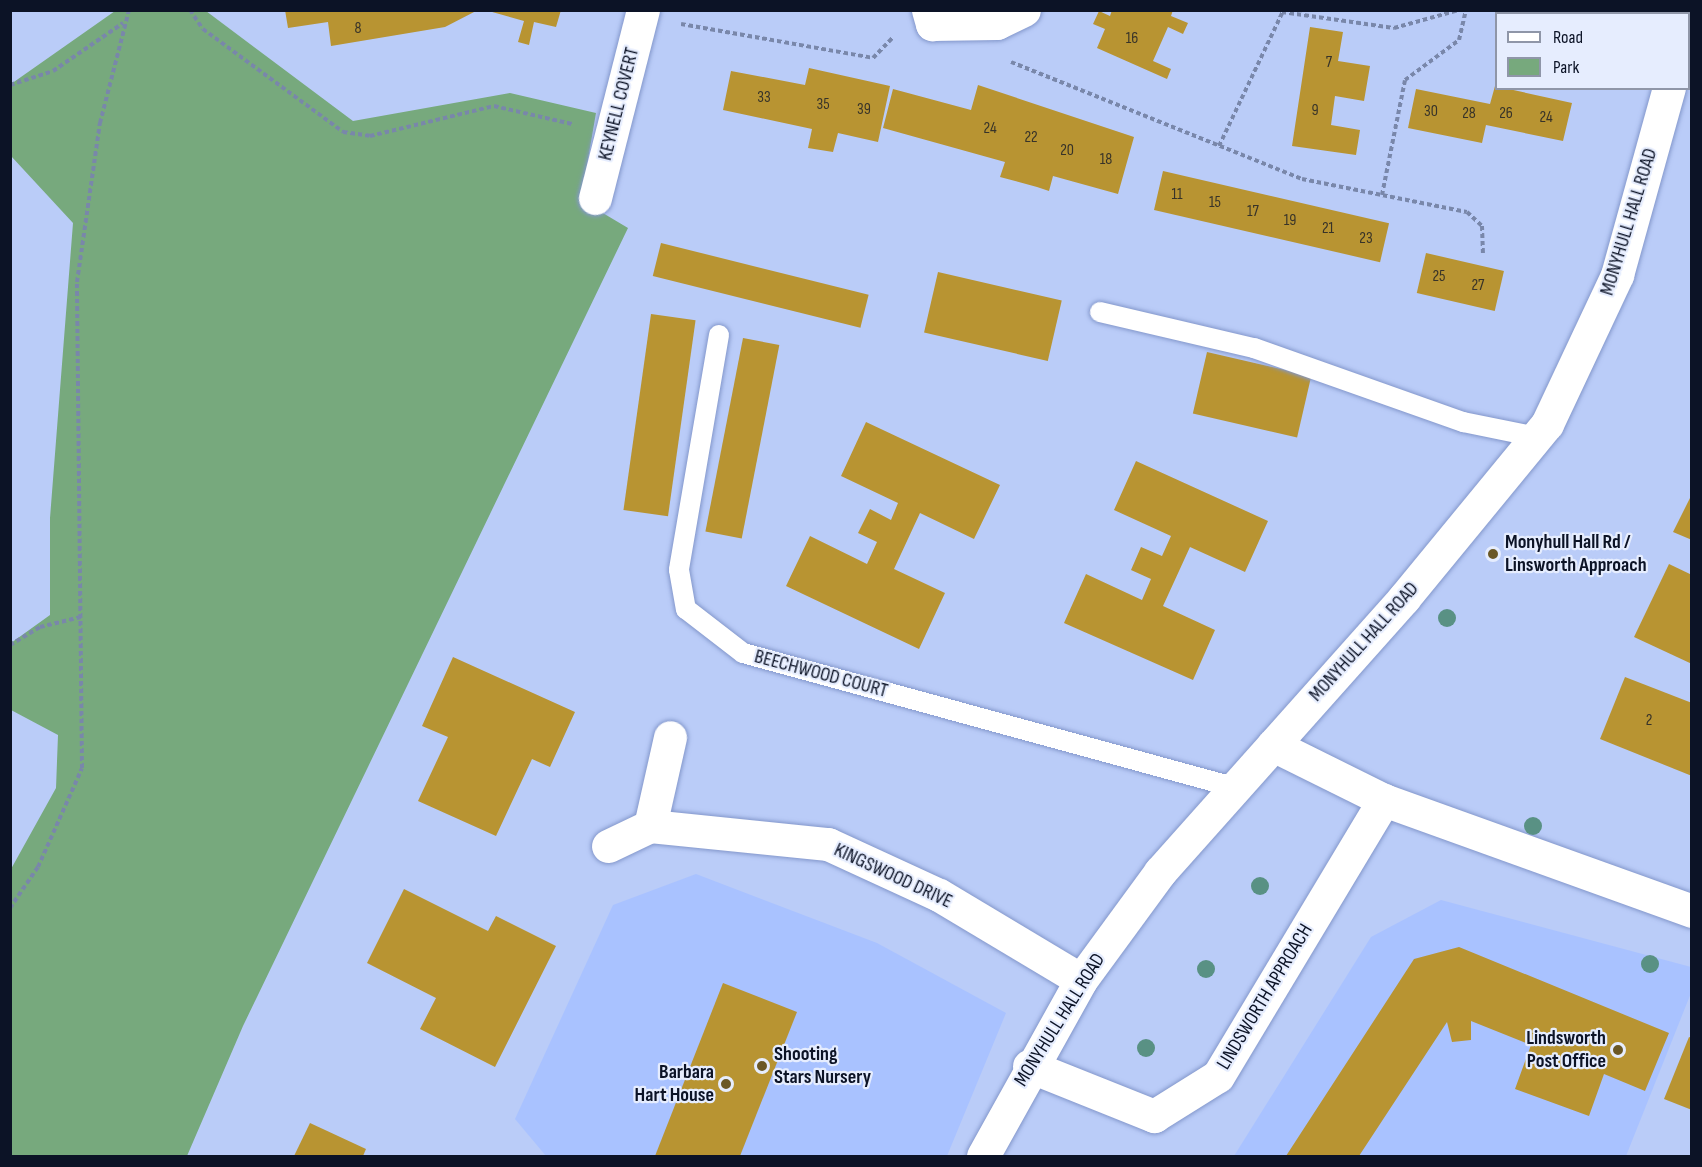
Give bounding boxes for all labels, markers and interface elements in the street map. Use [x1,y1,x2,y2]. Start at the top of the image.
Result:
legend [1495,12,1690,90]
house number: 8 [354,19,362,39]
text: Road [1553,27,1583,48]
house number: 16 [1126,29,1138,49]
street label: KEYNELL COVERT [593,45,645,163]
house number: 7 [1326,53,1332,73]
text: Park [1553,57,1579,78]
house number: 33 [757,88,771,108]
house number: 35 [816,95,830,115]
house number: 39 [857,100,871,120]
house number: 9 [1311,101,1319,121]
house number: 30 [1424,102,1438,122]
house number: 28 [1462,104,1476,124]
house number: 26 [1499,104,1513,124]
house number: 24 [1539,108,1553,128]
house number: 24 [983,119,997,139]
house number: 22 [1024,128,1038,148]
house number: 20 [1060,141,1074,161]
street label: MONYHULL HALL ROAD [1595,146,1663,298]
house number: 18 [1100,150,1112,170]
house number: 11 [1171,185,1183,205]
house number: 15 [1209,193,1221,213]
house number: 17 [1247,202,1259,222]
house number: 19 [1284,211,1296,231]
house number: 21 [1322,219,1334,239]
house number: 23 [1359,229,1373,249]
house number: 25 [1432,267,1446,287]
house number: 27 [1471,276,1485,296]
place label: Monyhull Hall Rd / Linsworth Approach [1505,530,1647,577]
marker: Monyhull Hall Rd / Linsworth Approach [1486,547,1500,561]
street label: MONYHULL HALL ROAD [1304,577,1424,707]
street label: BEECHWOOD COURT [752,645,890,703]
house number: 2 [1646,711,1652,731]
street label: KINGSWOOD DRIVE [830,838,956,914]
street label: LINDSWORTH APPROACH [1212,920,1318,1074]
street label: MONYHULL HALL ROAD [1009,949,1111,1091]
place label: Lindsworth Post Office [1526,1026,1606,1073]
place label: Shooting Stars Nursery [774,1042,871,1089]
marker: Lindsworth Post Office [1611,1043,1625,1057]
marker: Shooting Stars Nursery [755,1059,769,1073]
place label: Barbara Hart House [635,1060,714,1107]
marker: Barbara Hart House [719,1077,733,1091]

